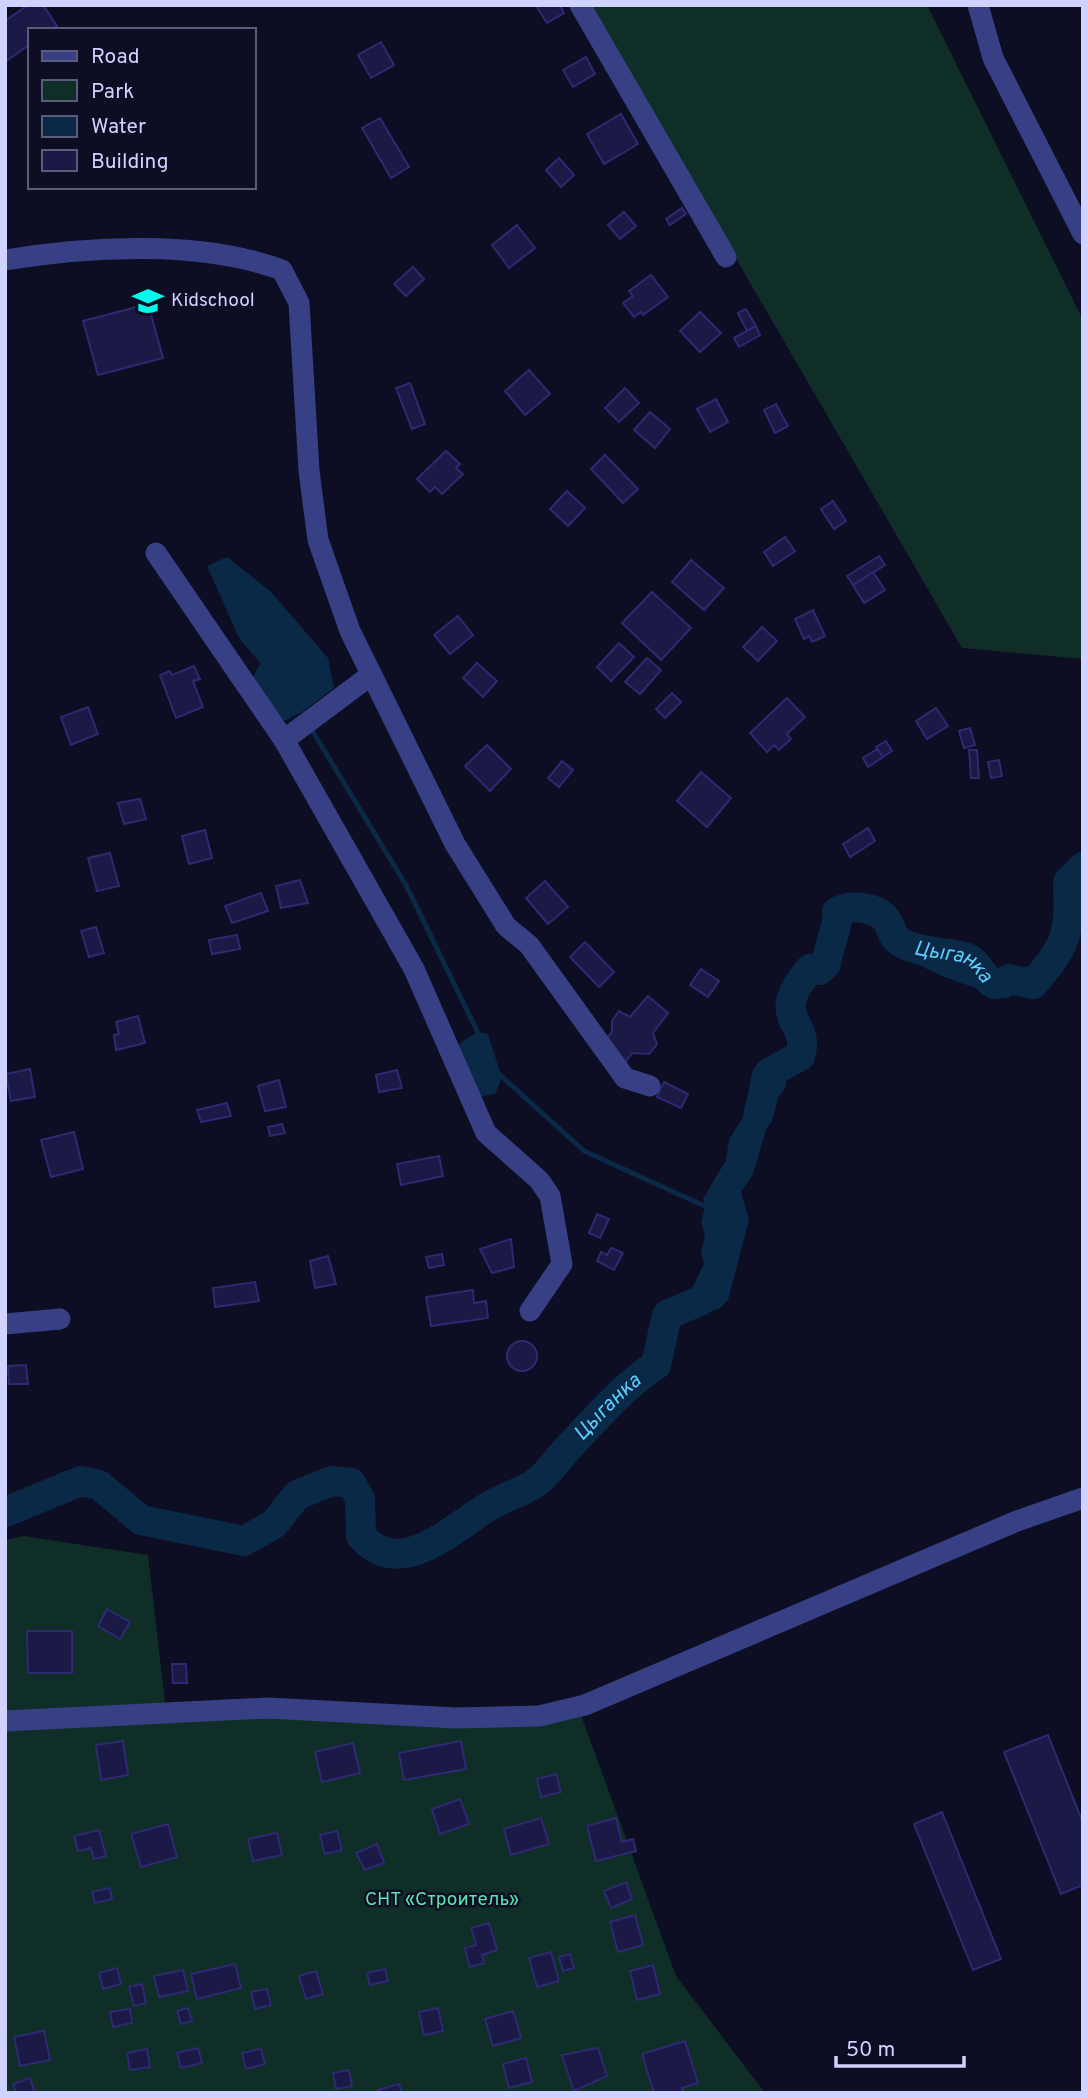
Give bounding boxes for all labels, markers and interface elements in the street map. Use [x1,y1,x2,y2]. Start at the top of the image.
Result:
legend [28,28,256,189]
text: Road [91,44,140,71]
text: Park [91,79,134,106]
text: Water [91,114,146,141]
text: Building [91,149,169,176]
school or university icon: Kidschool [131,284,165,318]
place label: Kidschool [171,289,255,313]
water label: Цыганка [911,935,999,989]
water label: Цыганка [568,1367,647,1447]
park label: СНТ «Строитель» [365,1888,519,1912]
scale bar [836,2024,964,2068]
text: 50 m [846,2037,895,2064]

